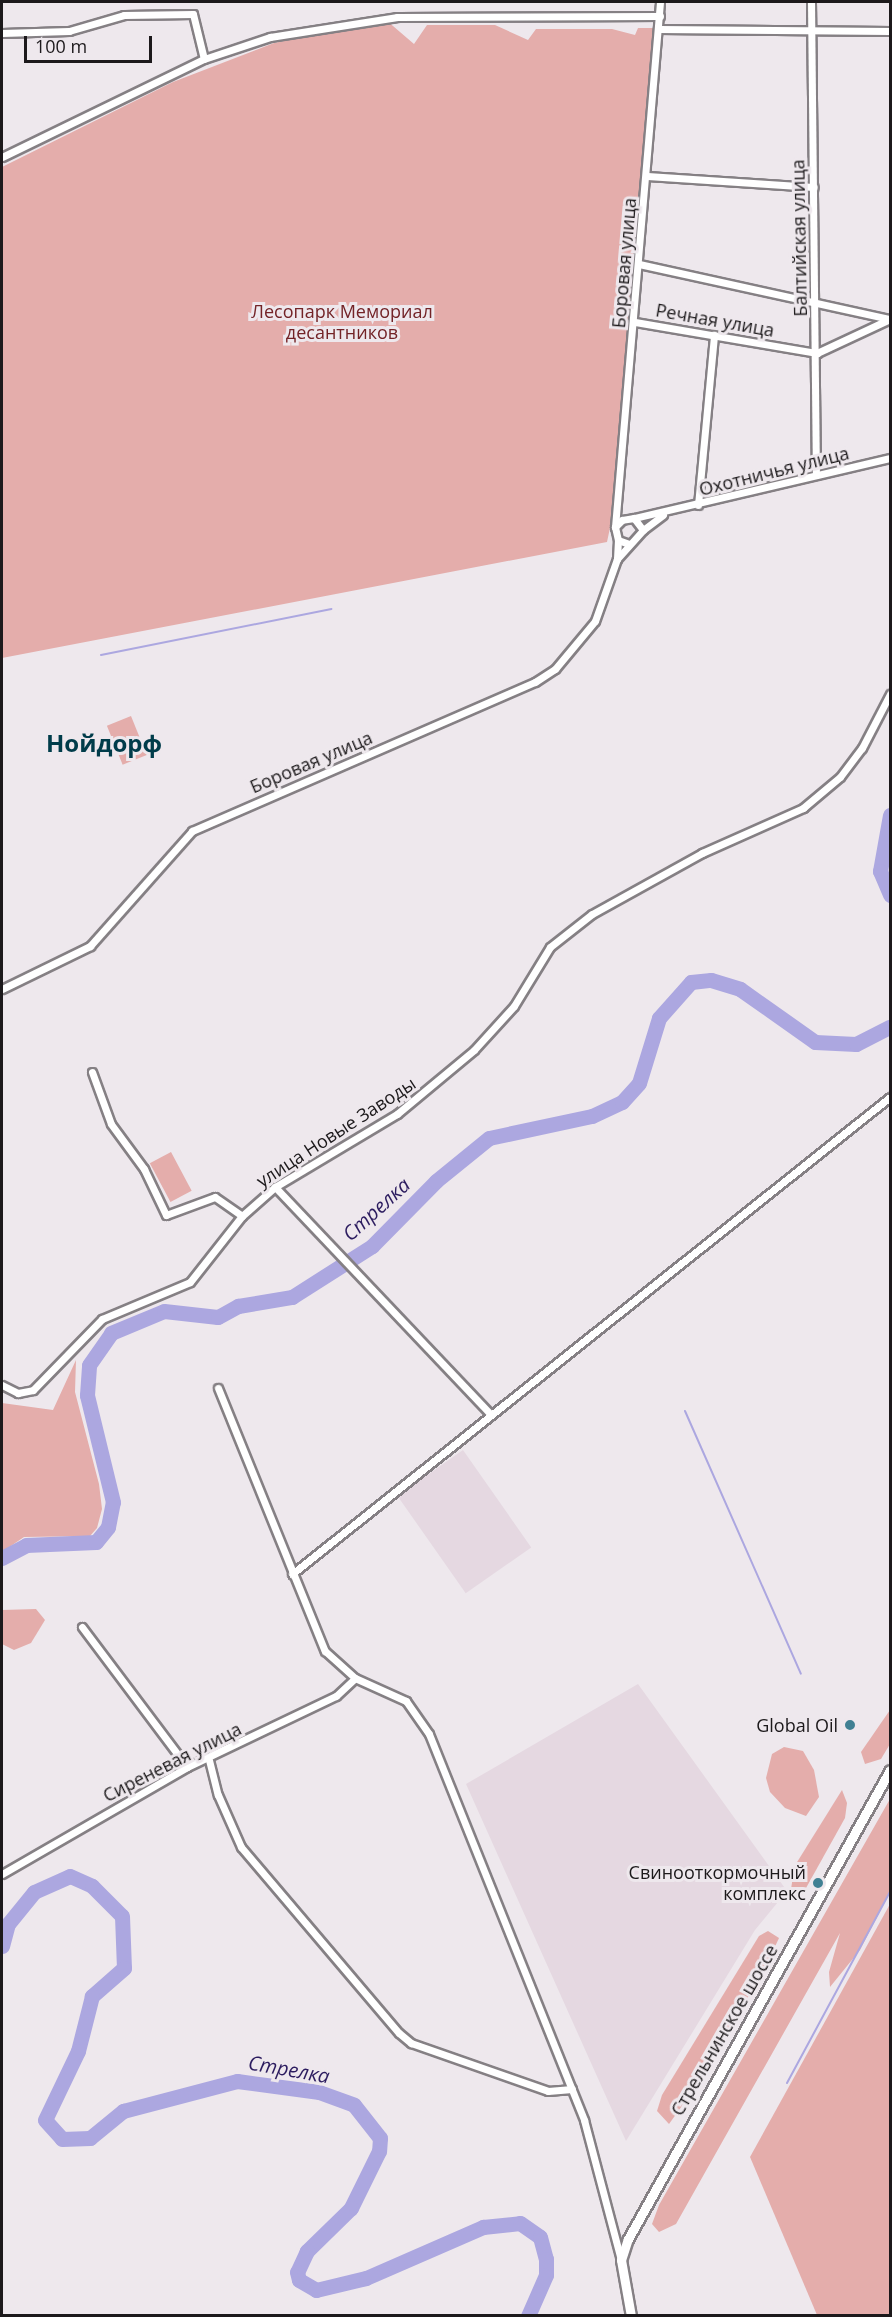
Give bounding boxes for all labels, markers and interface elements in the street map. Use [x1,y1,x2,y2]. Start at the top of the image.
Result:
scale bar [27,24,154,62]
text: 100 m [35,34,87,58]
street label: Балтийская улица [787,159,811,317]
street label: Боровая улица [608,197,640,329]
street label: Речная улица [654,299,776,341]
park label: Лесопарк Мемориал десантников [251,301,433,344]
street label: Охотничья улица [697,442,851,500]
street label: Боровая улица [247,727,375,797]
district label: Нойдорф [46,729,162,757]
street label: улица Новые Заводы [252,1072,420,1192]
water label: Стрелка [337,1173,415,1245]
place label: Global Oil [756,1714,838,1736]
street label: Сиреневая улица [99,1718,245,1806]
marker: Global Oil [843,1718,857,1732]
place label: Свинооткормочный комплекс [629,1862,806,1904]
marker: Свинооткормочный комплекс [811,1876,825,1890]
street label: Стрельнинское шоссе [666,1941,782,2119]
water label: Стрелка [246,2050,332,2088]

